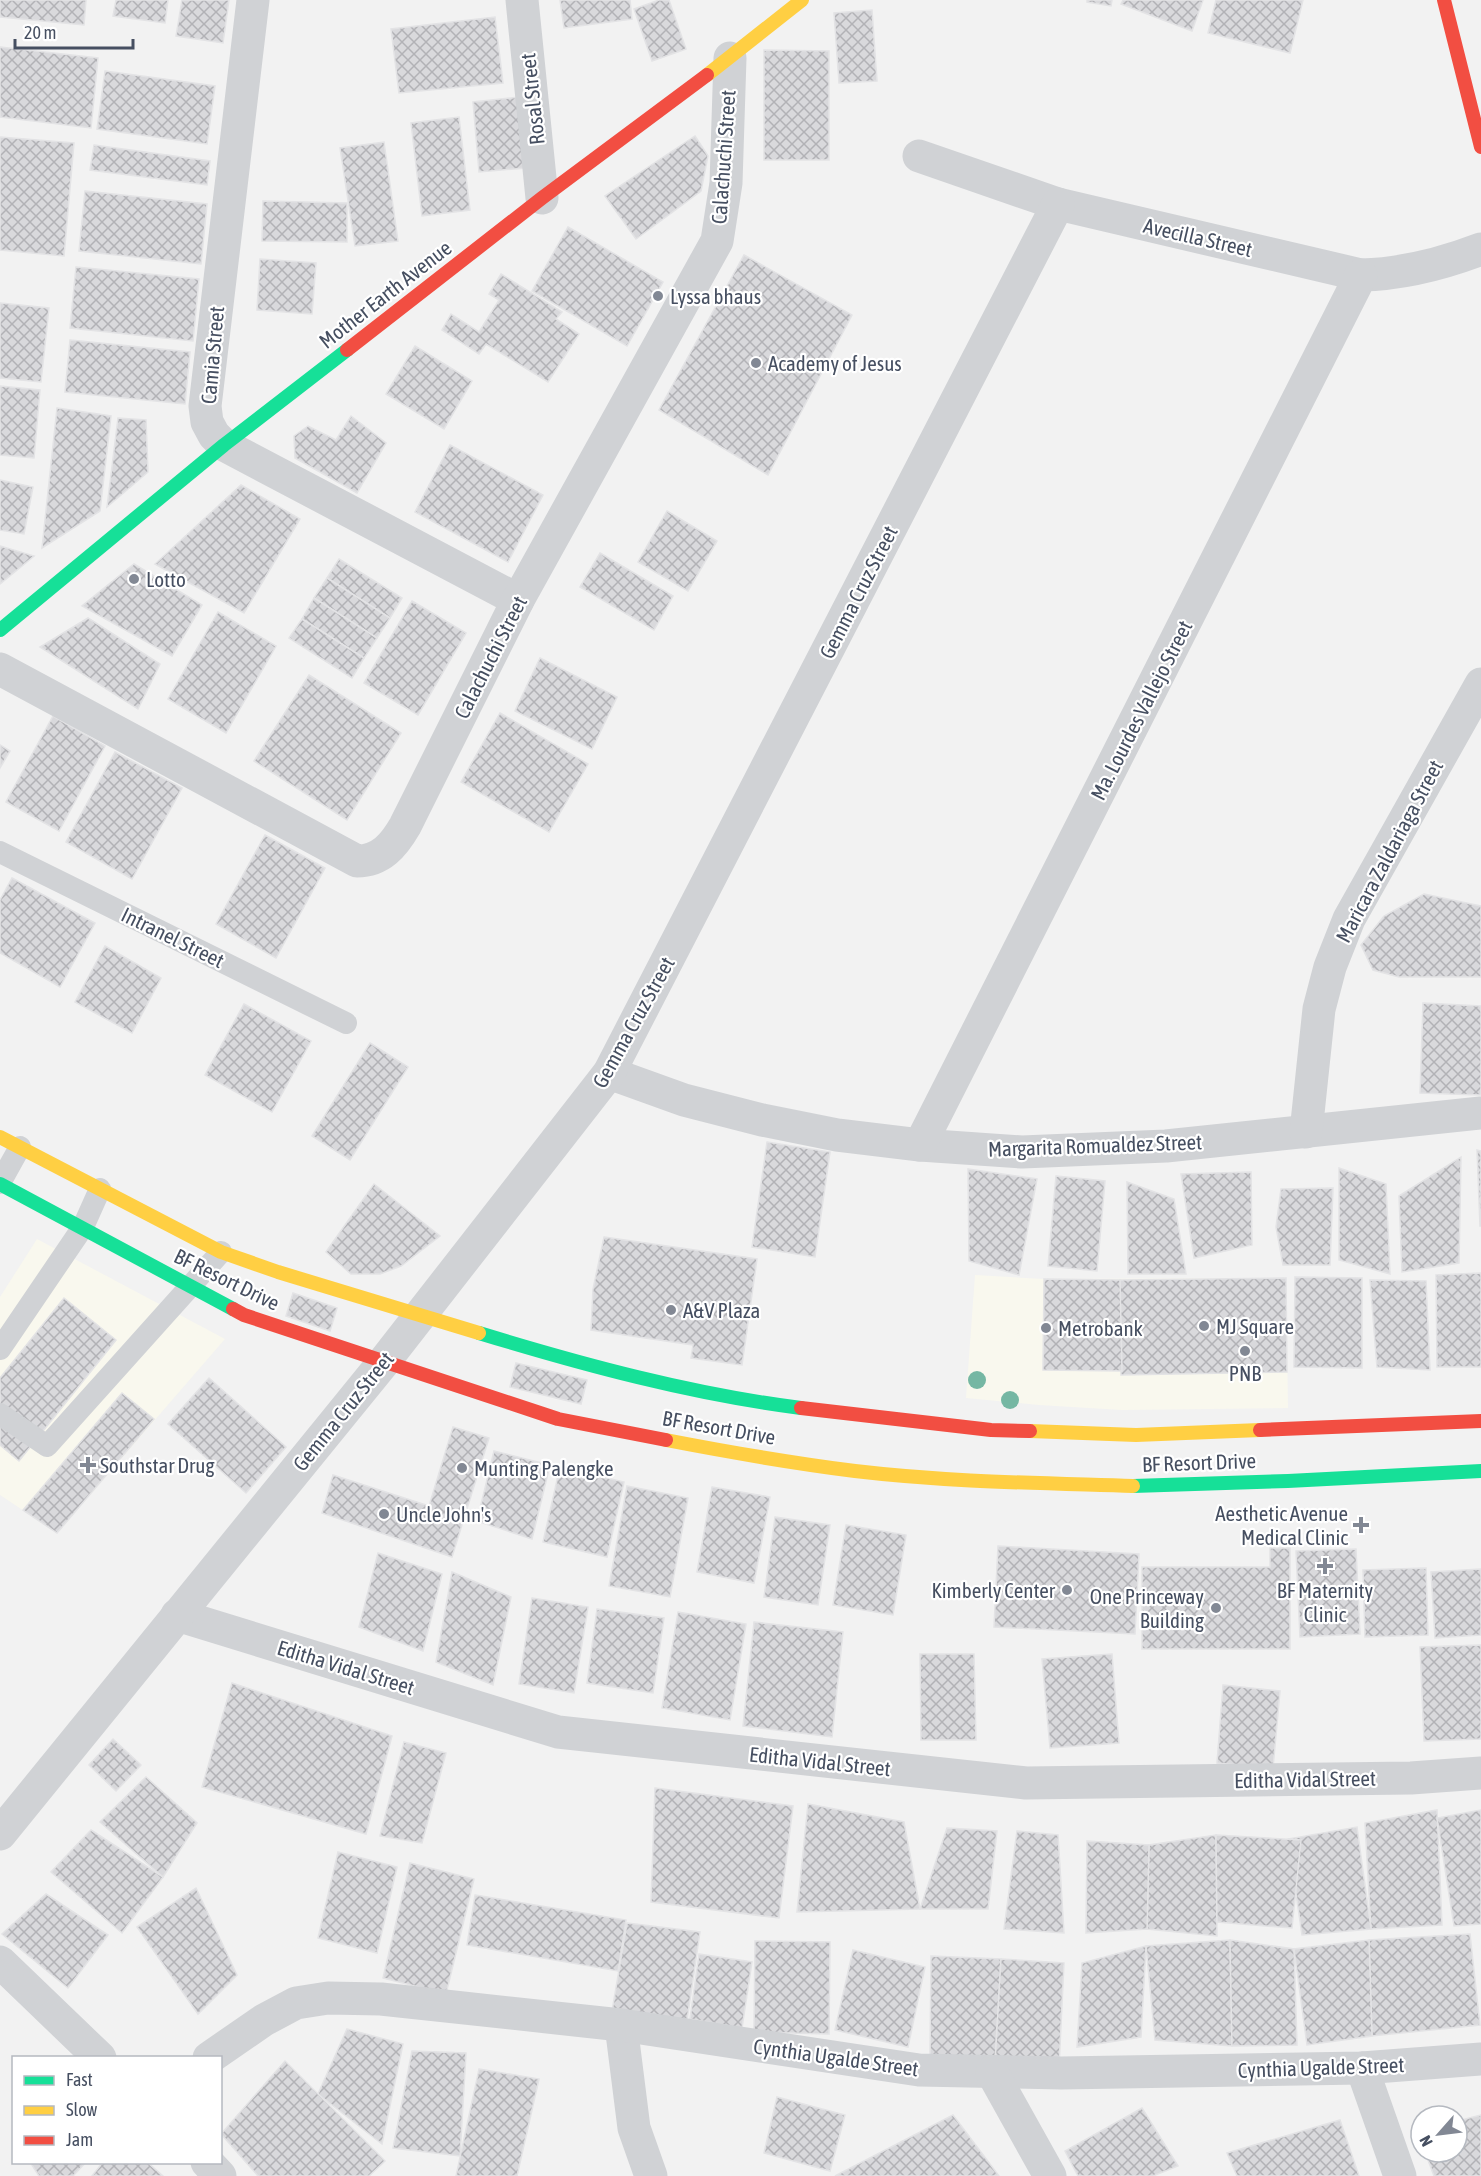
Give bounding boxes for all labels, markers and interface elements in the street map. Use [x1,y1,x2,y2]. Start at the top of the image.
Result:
scale bar [15,12,134,50]
text: 20 m [24,22,56,43]
street label: Rosal Street [515,52,549,146]
street label: Calachuchi Street [706,89,740,225]
street label: Avecilla Street [1141,213,1255,261]
street label: Mother Earth Avenue [314,235,456,353]
place label: Lyssa bhaus [670,284,761,308]
marker: Lyssa bhaus [651,289,665,303]
street label: Camia Street [196,305,228,405]
place label: Academy of Jesus [768,351,902,375]
marker: Academy of Jesus [749,356,763,370]
street label: Gemma Cruz Street [814,522,902,662]
place label: Lotto [146,567,186,591]
marker: Lotto [127,572,141,586]
street label: Calachuchi Street [449,592,531,722]
street label: Ma. Lourdes Vallejo Street [1085,616,1197,804]
street label: Maricara Zaldariaga Street [1331,756,1447,946]
street label: Intranel Street [118,902,228,972]
street label: Gemma Cruz Street [587,952,679,1092]
street label: Margarita Romualdez Street [988,1129,1202,1161]
street label: BF Resort Drive [170,1243,284,1315]
place label: A&V Plaza [683,1298,760,1322]
marker: A&V Plaza [664,1303,678,1317]
place label: MJ Square [1216,1314,1294,1338]
place label: Metrobank [1058,1316,1143,1340]
marker: MJ Square [1197,1319,1211,1333]
marker: Metrobank [1039,1321,1053,1335]
marker: PNB [1238,1344,1252,1358]
street label: Gemma Cruz Street [288,1347,398,1475]
place label: PNB [1229,1361,1261,1385]
street label: BF Resort Drive [661,1405,777,1449]
street label: BF Resort Drive [1141,1448,1257,1476]
place label: Southstar Drug [100,1453,215,1477]
place label: Munting Palengke [474,1456,613,1480]
marker: Southstar Drug [81,1458,95,1472]
marker: Munting Palengke [455,1461,469,1475]
place label: Aesthetic Avenue Medical Clinic [1215,1501,1348,1549]
place label: Uncle John's [396,1502,492,1526]
marker: Uncle John's [377,1507,391,1521]
marker: Aesthetic Avenue Medical Clinic [1352,1516,1370,1534]
marker: BF Maternity Clinic [1316,1557,1334,1575]
place label: Kimberly Center [931,1578,1056,1602]
place label: BF Maternity Clinic [1277,1578,1374,1626]
marker: Kimberly Center [1060,1583,1074,1597]
place label: One Princeway Building [1090,1584,1204,1632]
marker: One Princeway Building [1209,1601,1223,1615]
street label: Editha Vidal Street [275,1635,417,1699]
street label: Editha Vidal Street [748,1742,892,1780]
street label: Editha Vidal Street [1234,1766,1376,1792]
street label: Cynthia Ugalde Street [752,2034,920,2080]
street label: Cynthia Ugalde Street [1237,2052,1405,2082]
legend [12,2056,222,2164]
text: Fast [66,2069,93,2090]
text: Slow [66,2099,97,2120]
north arrow [1409,2104,1469,2164]
text: Jam [66,2129,93,2150]
text: N [1416,2133,1436,2149]

